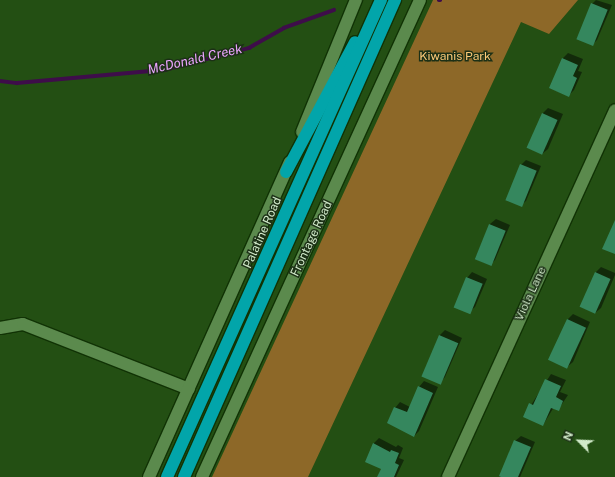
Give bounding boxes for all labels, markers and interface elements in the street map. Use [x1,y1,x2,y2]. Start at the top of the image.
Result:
water label: McDonald Creek [146,42,244,78]
park label: Kiwanis Park [419,50,491,64]
street label: Palatine Road [241,195,285,271]
street label: Frontage Road [288,199,336,279]
street label: Viola Lane [512,265,550,323]
north arrow [559,421,599,461]
text: N [561,430,575,442]

